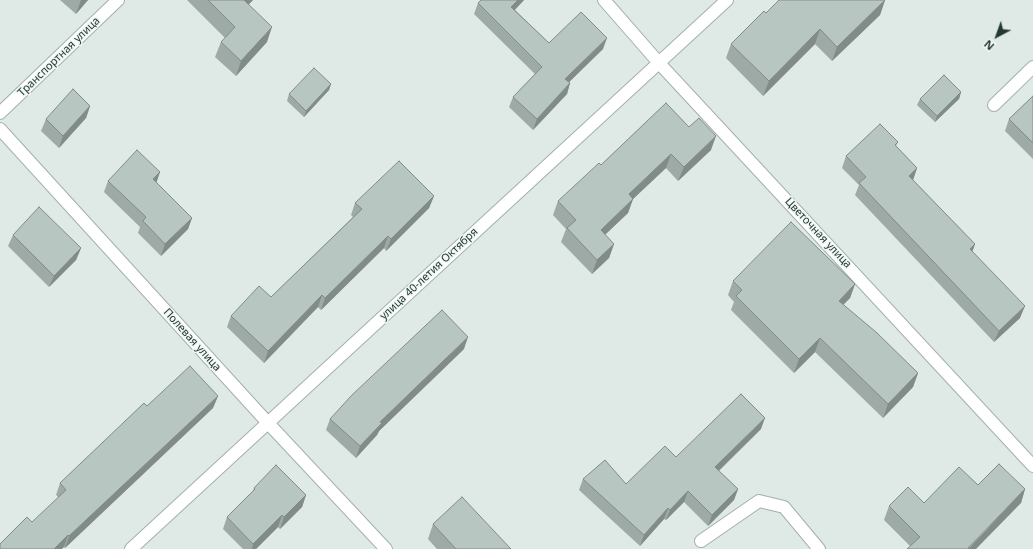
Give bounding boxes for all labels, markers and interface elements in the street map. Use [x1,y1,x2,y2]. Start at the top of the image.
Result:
street label: Транспортная улица [15,14,103,100]
north arrow [977,16,1017,56]
text: N [981,37,997,54]
street label: Цветочная улица [782,195,854,271]
street label: улица 40-летия Октября [377,225,481,323]
street label: Полевая улица [160,306,224,374]

